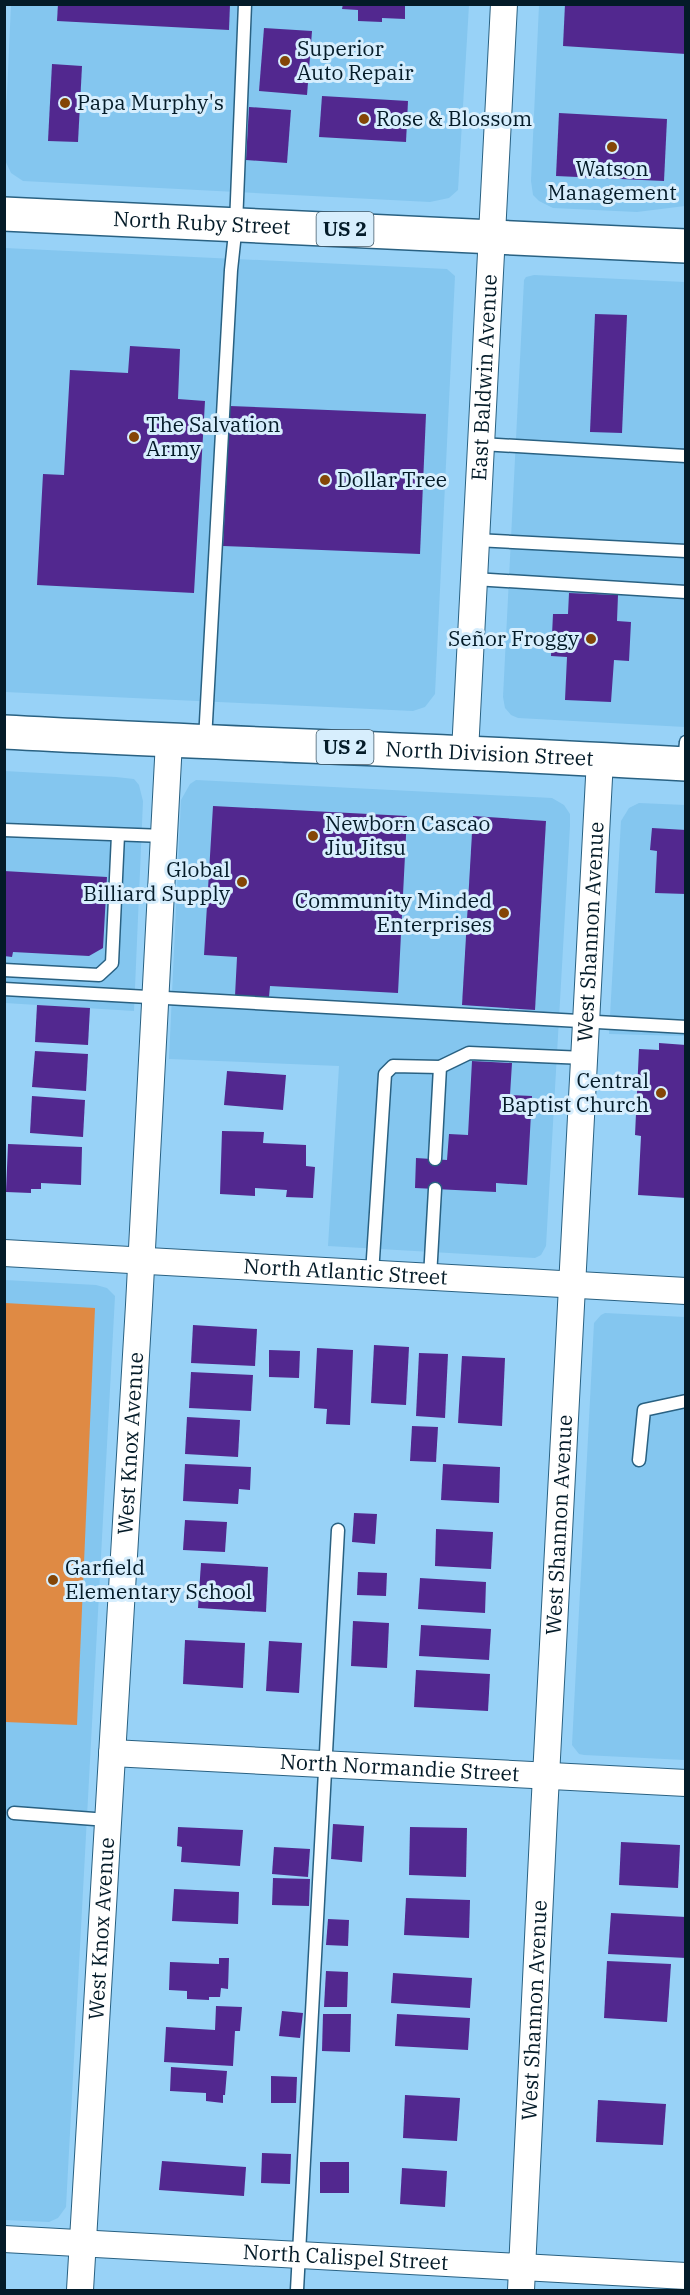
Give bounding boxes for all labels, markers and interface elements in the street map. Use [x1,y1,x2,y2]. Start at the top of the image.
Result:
place label: Superior Auto Repair [297,34,414,86]
marker: Superior Auto Repair [278,54,292,68]
place label: Papa Murphy's [77,88,224,116]
marker: Papa Murphy's [58,96,72,110]
place label: Rose & Blossom [376,104,532,132]
marker: Rose & Blossom [357,112,371,126]
marker: Watson Management [605,140,619,154]
place label: Watson Management [547,154,677,206]
street label: North Ruby Street [112,204,291,240]
road number: US 2 [316,212,374,246]
street label: East Baldwin Avenue [464,273,503,482]
place label: The Salvation Army [146,410,281,462]
marker: The Salvation Army [127,430,141,444]
place label: Dollar Tree [337,465,447,493]
marker: Dollar Tree [318,473,332,487]
place label: Señor Froggy [448,624,580,652]
marker: Señor Froggy [584,632,598,646]
road number: US 2 [316,730,374,764]
street label: North Division Street [385,734,594,772]
place label: Newborn Cascao Jiu Jitsu [325,809,490,861]
street label: West Shannon Avenue [570,821,610,1043]
marker: Newborn Cascao Jiu Jitsu [306,829,320,843]
place label: Global Billiard Supply [83,855,231,907]
marker: Global Billiard Supply [235,875,249,889]
place label: Community Minded Enterprises [295,886,492,938]
marker: Community Minded Enterprises [497,906,511,920]
place label: Central Baptist Church [501,1066,649,1118]
marker: Central Baptist Church [654,1086,668,1100]
street label: North Atlantic Street [243,1251,448,1291]
street label: West Knox Avenue [110,1351,149,1536]
street label: West Shannon Avenue [539,1414,578,1636]
place label: Garfield Elementary School [65,1553,252,1605]
marker: Garfield Elementary School [46,1573,60,1587]
street label: North Normandie Street [279,1747,520,1787]
street label: West Knox Avenue [81,1836,120,2021]
street label: West Shannon Avenue [514,1899,553,2121]
street label: North Calispel Street [242,2237,449,2276]

